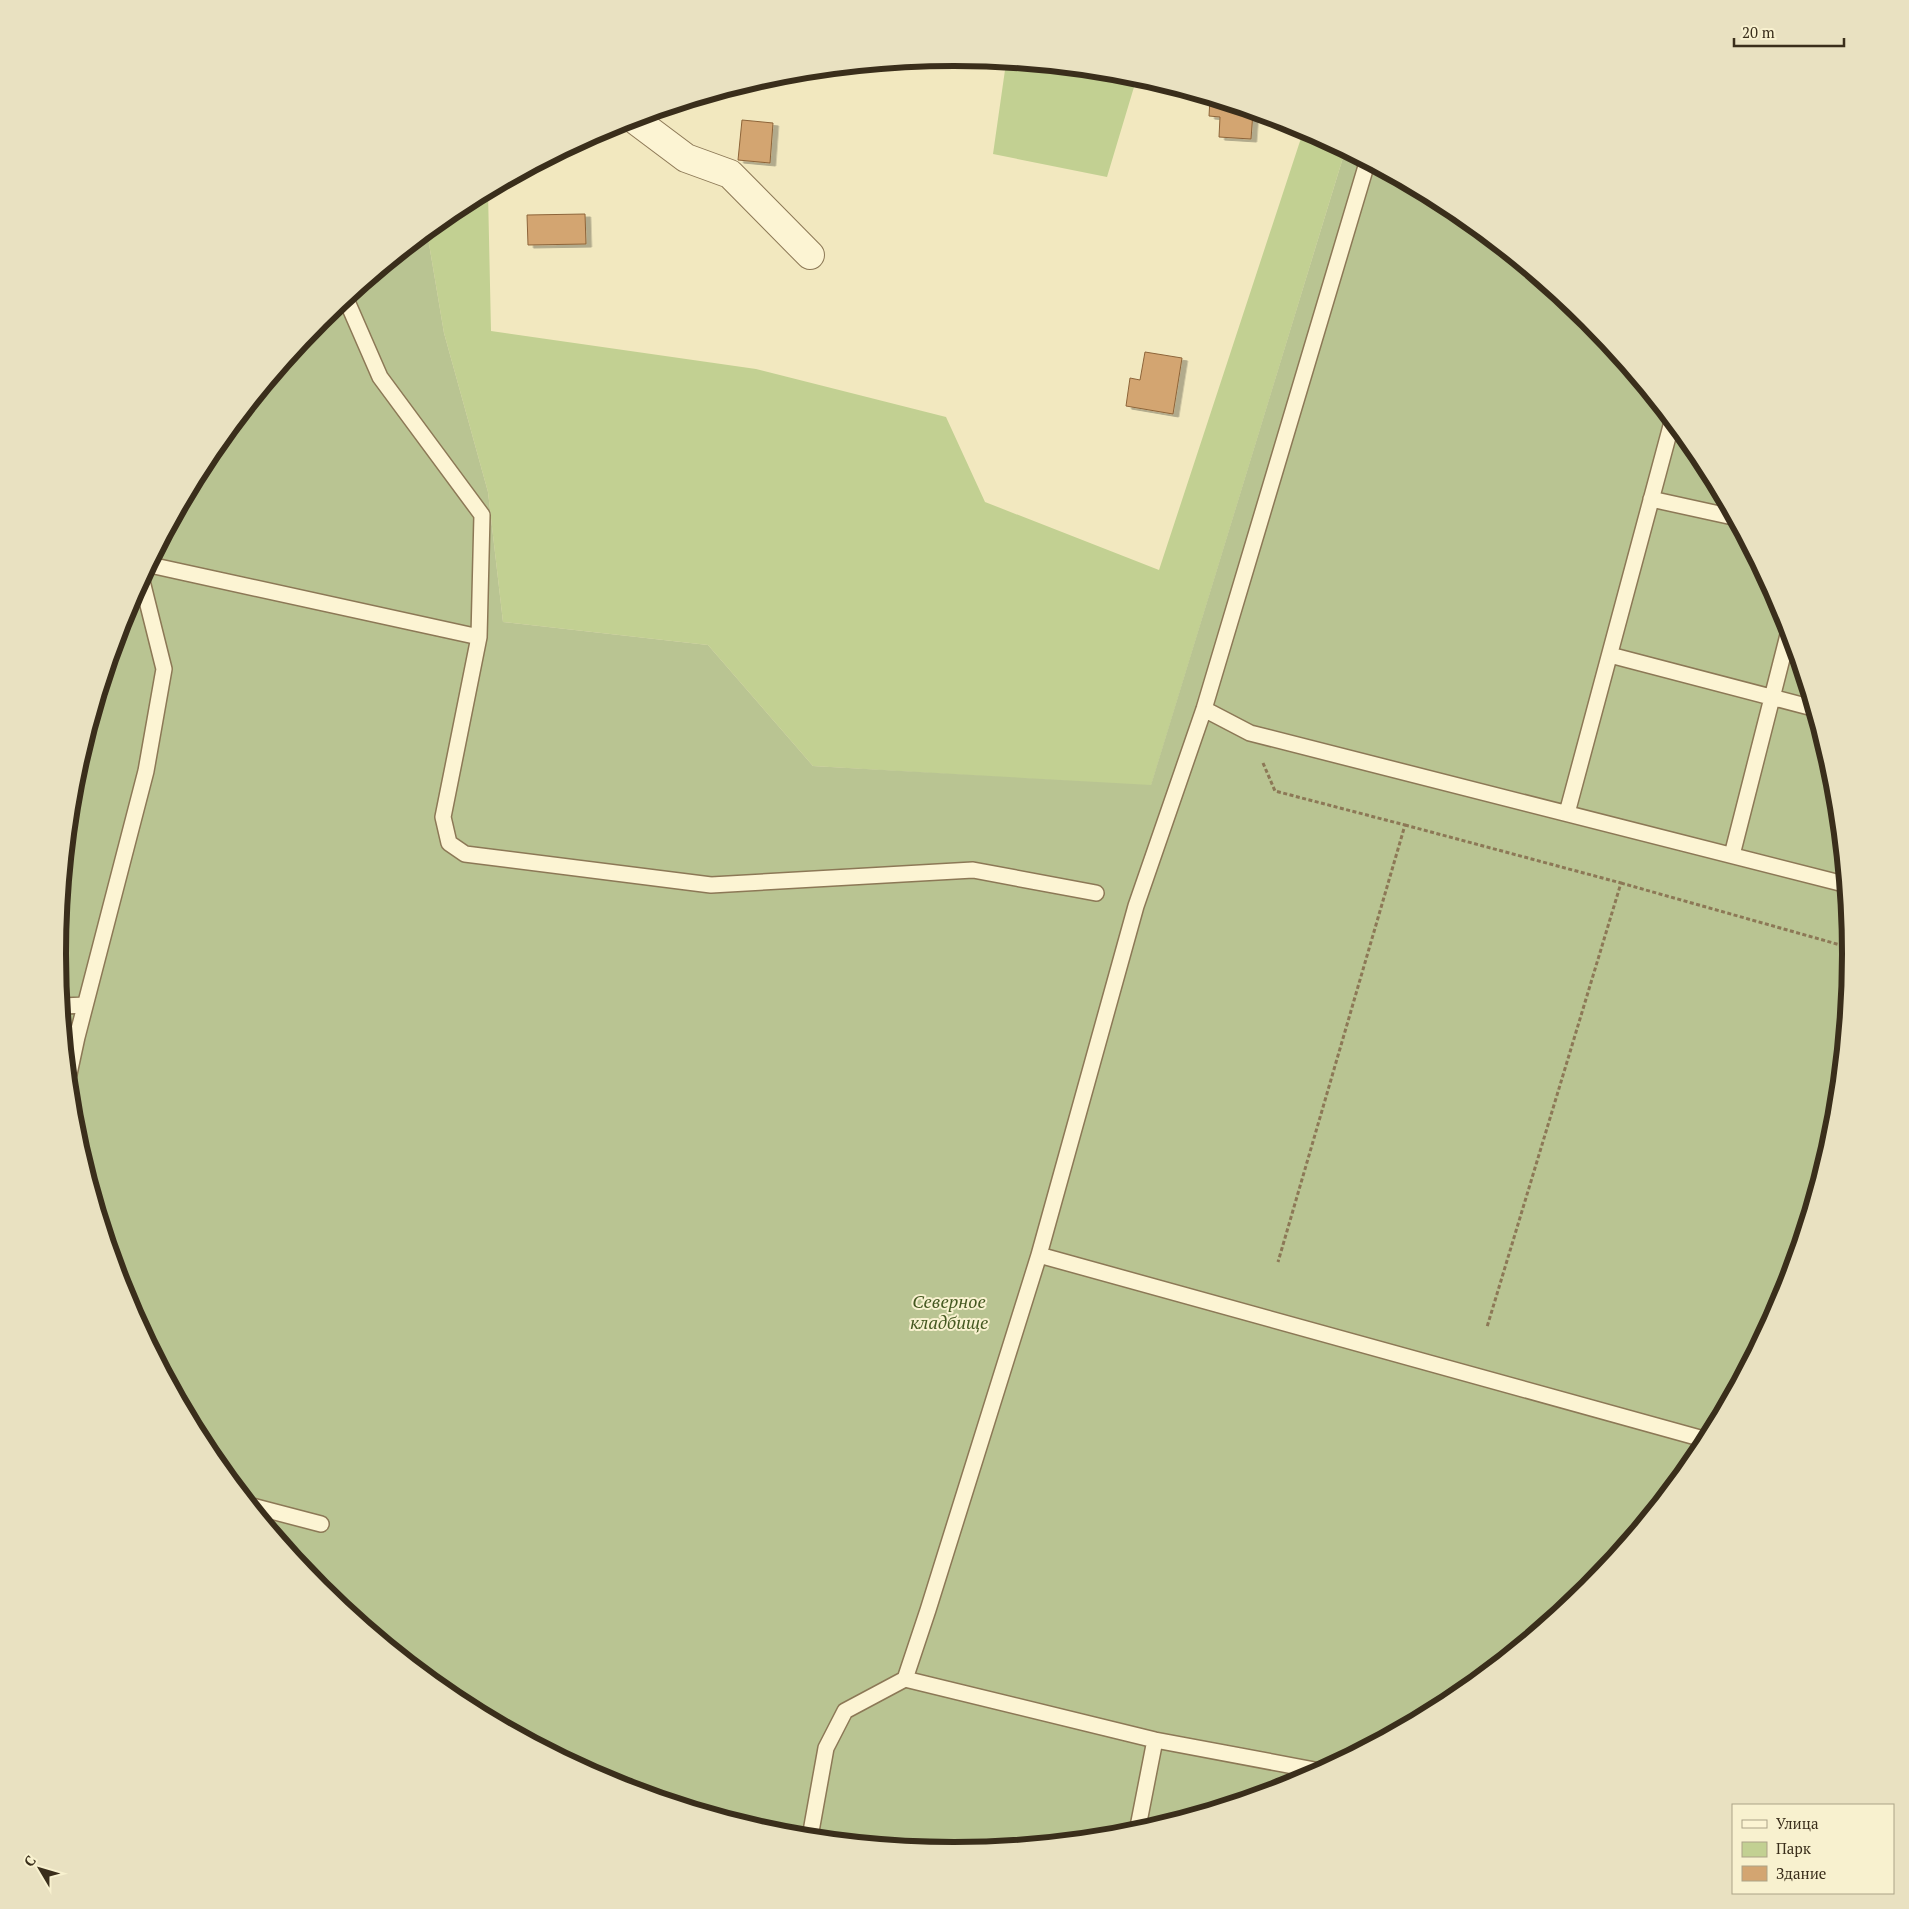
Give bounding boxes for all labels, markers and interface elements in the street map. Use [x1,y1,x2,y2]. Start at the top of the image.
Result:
scale bar [1734,15,1844,47]
text: 20 m [1742,22,1775,42]
park label: Северное кладбище [910,1289,988,1334]
legend [1732,1804,1894,1894]
text: Улица [1776,1813,1819,1833]
text: Парк [1776,1838,1812,1858]
north arrow [15,1844,65,1894]
text: С [19,1851,40,1870]
text: Здание [1776,1863,1826,1883]

